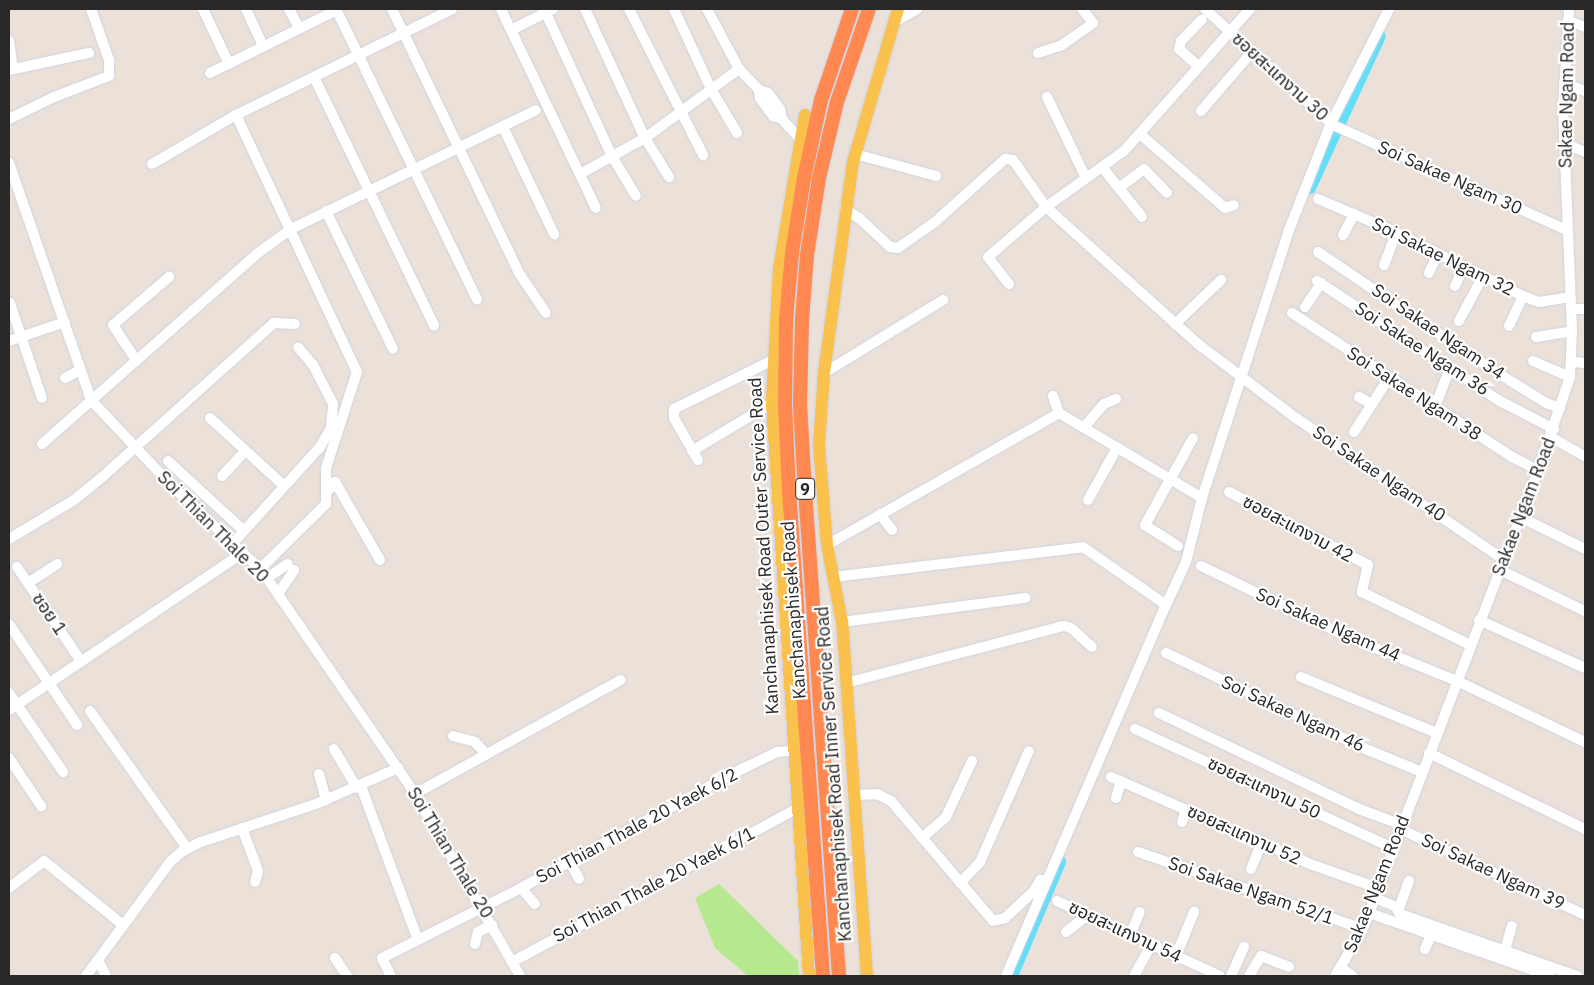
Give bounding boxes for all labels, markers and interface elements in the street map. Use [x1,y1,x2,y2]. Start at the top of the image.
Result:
street label: Sakae Ngam Road [1555,22,1579,168]
street label: ซอยสะแกงาม 30 [1227,28,1333,126]
street label: Soi Sakae Ngam 30 [1374,136,1526,220]
street label: Soi Sakae Ngam 32 [1368,213,1518,301]
street label: Soi Sakae Ngam 34 [1367,279,1509,385]
street label: Soi Sakae Ngam 36 [1351,298,1493,400]
street label: Soi Sakae Ngam 38 [1343,343,1485,445]
street label: Kanchanaphisek Road Outer Service Road [744,377,784,715]
street label: Soi Sakae Ngam 40 [1308,421,1450,527]
street label: Sakae Ngam Road [1488,435,1560,579]
street label: Soi Thian Thale 20 [153,467,273,587]
road number: 9 [795,476,815,502]
street label: ซอยสะแกงาม 42 [1239,491,1357,567]
street label: Kanchanaphisek Road [777,520,811,700]
street label: Soi Sakae Ngam 44 [1252,583,1404,667]
street label: ซอย 1 [27,589,71,639]
street label: Kanchanaphisek Road Inner Service Road [812,606,856,942]
street label: Soi Sakae Ngam 46 [1218,671,1368,757]
street label: ซอยสะแกงาม 50 [1204,752,1324,824]
street label: Soi Thian Thale 20 Yaek 6/2 [533,764,741,888]
street label: Soi Thian Thale 20 [402,784,498,922]
street label: ซอยสะแกงาม 52 [1184,800,1304,870]
street label: Sakae Ngam Road [1340,812,1414,956]
street label: Soi Thian Thale 20 Yaek 6/1 [550,823,758,947]
street label: Soi Sakae Ngam 39 [1418,829,1568,915]
street label: Soi Sakae Ngam 52/1 [1165,853,1337,929]
street label: ซอยสะแกงาม 54 [1065,896,1185,968]

